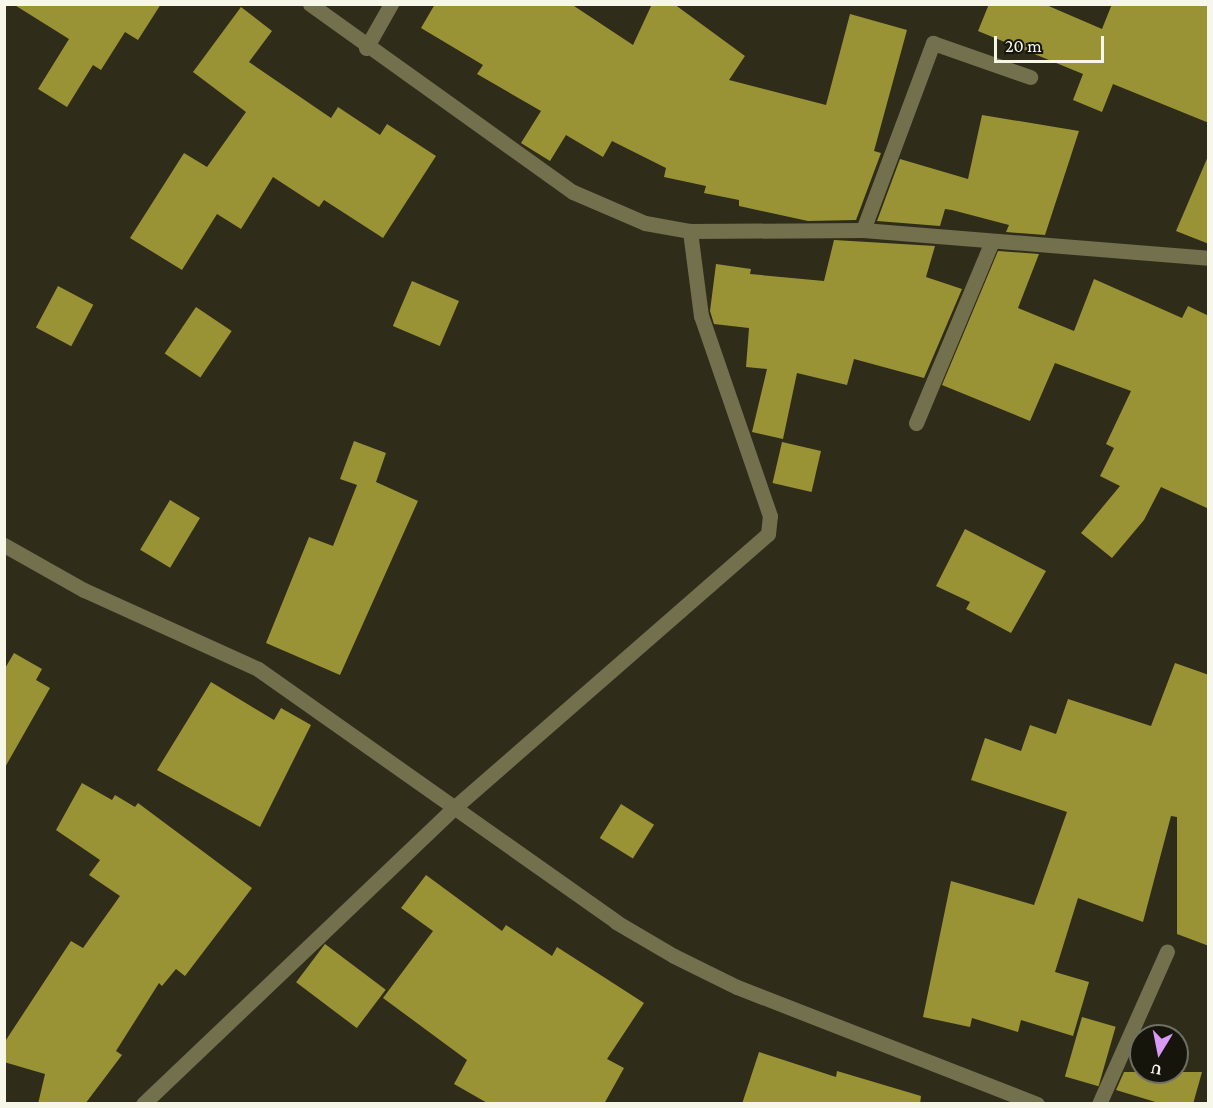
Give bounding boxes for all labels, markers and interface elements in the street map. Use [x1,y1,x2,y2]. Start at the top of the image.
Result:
scale bar [997,24,1106,62]
text: 20 m [1005,36,1042,56]
north arrow [1129,1024,1189,1084]
text: U [1149,1061,1163,1080]

